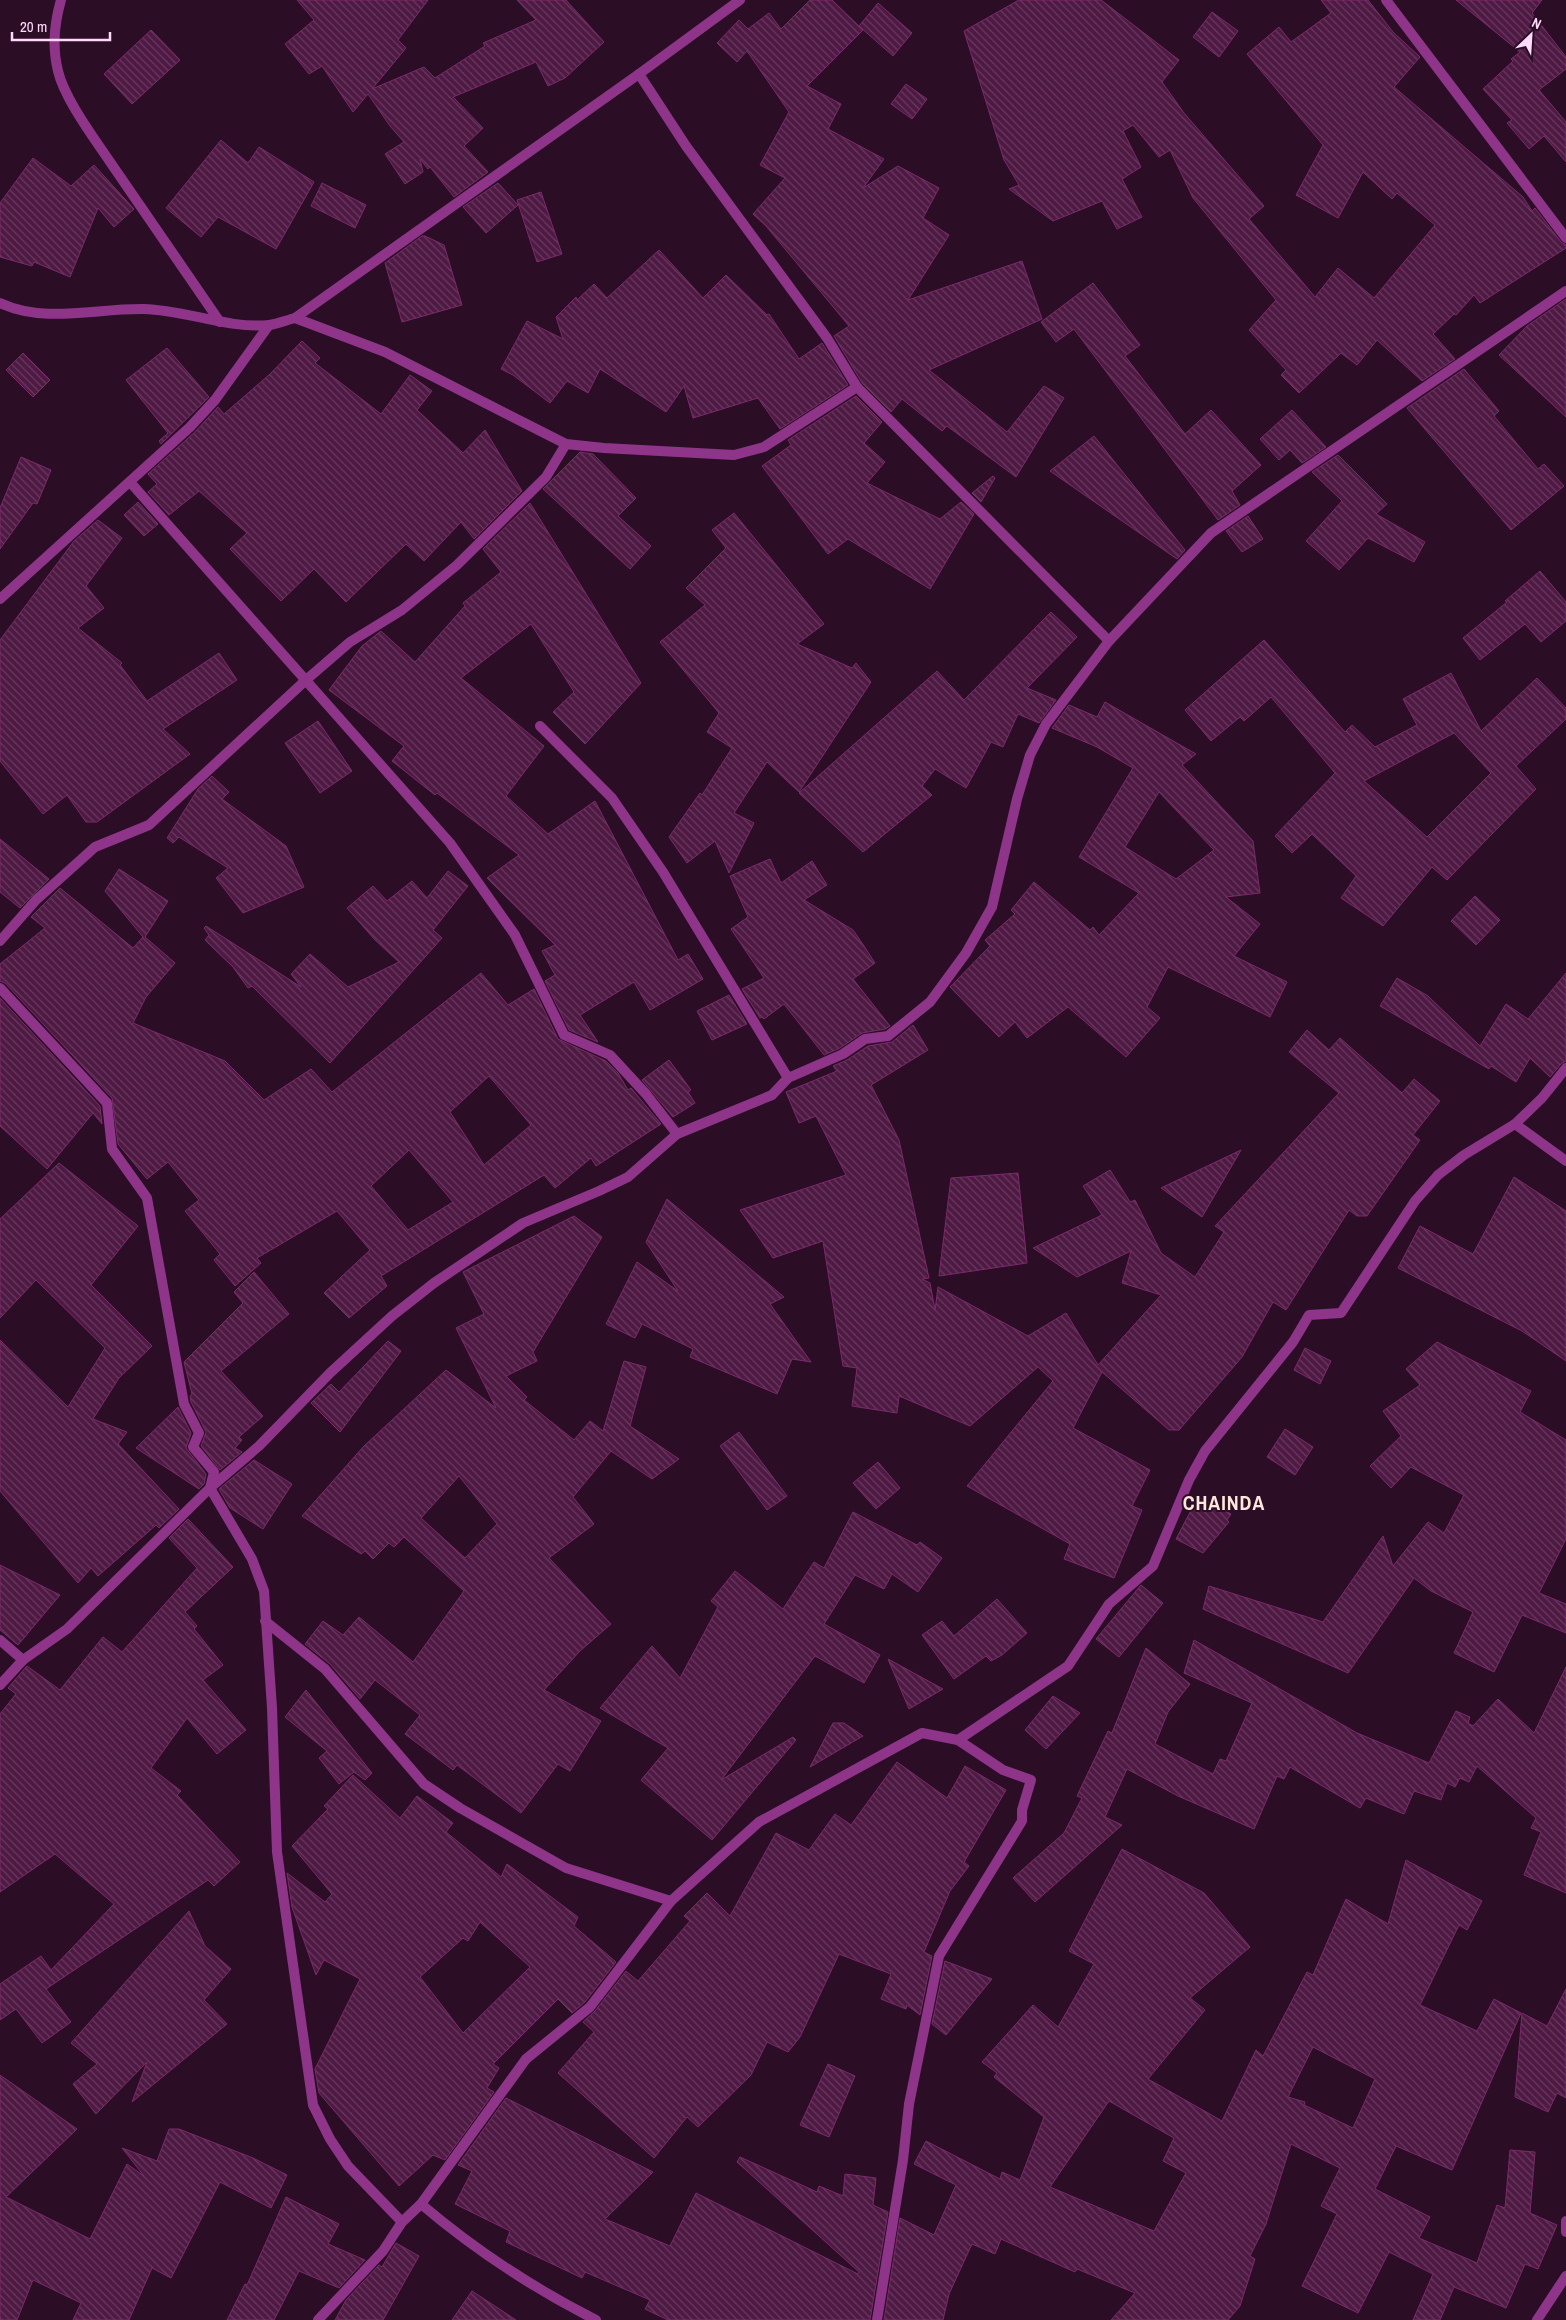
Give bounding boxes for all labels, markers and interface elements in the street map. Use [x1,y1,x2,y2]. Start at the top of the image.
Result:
scale bar [12,10,110,42]
north arrow [1506,10,1556,60]
text: N [1529,13,1544,33]
text: 20 m [20,16,47,37]
district label: CHAINDA [1183,1489,1265,1516]

